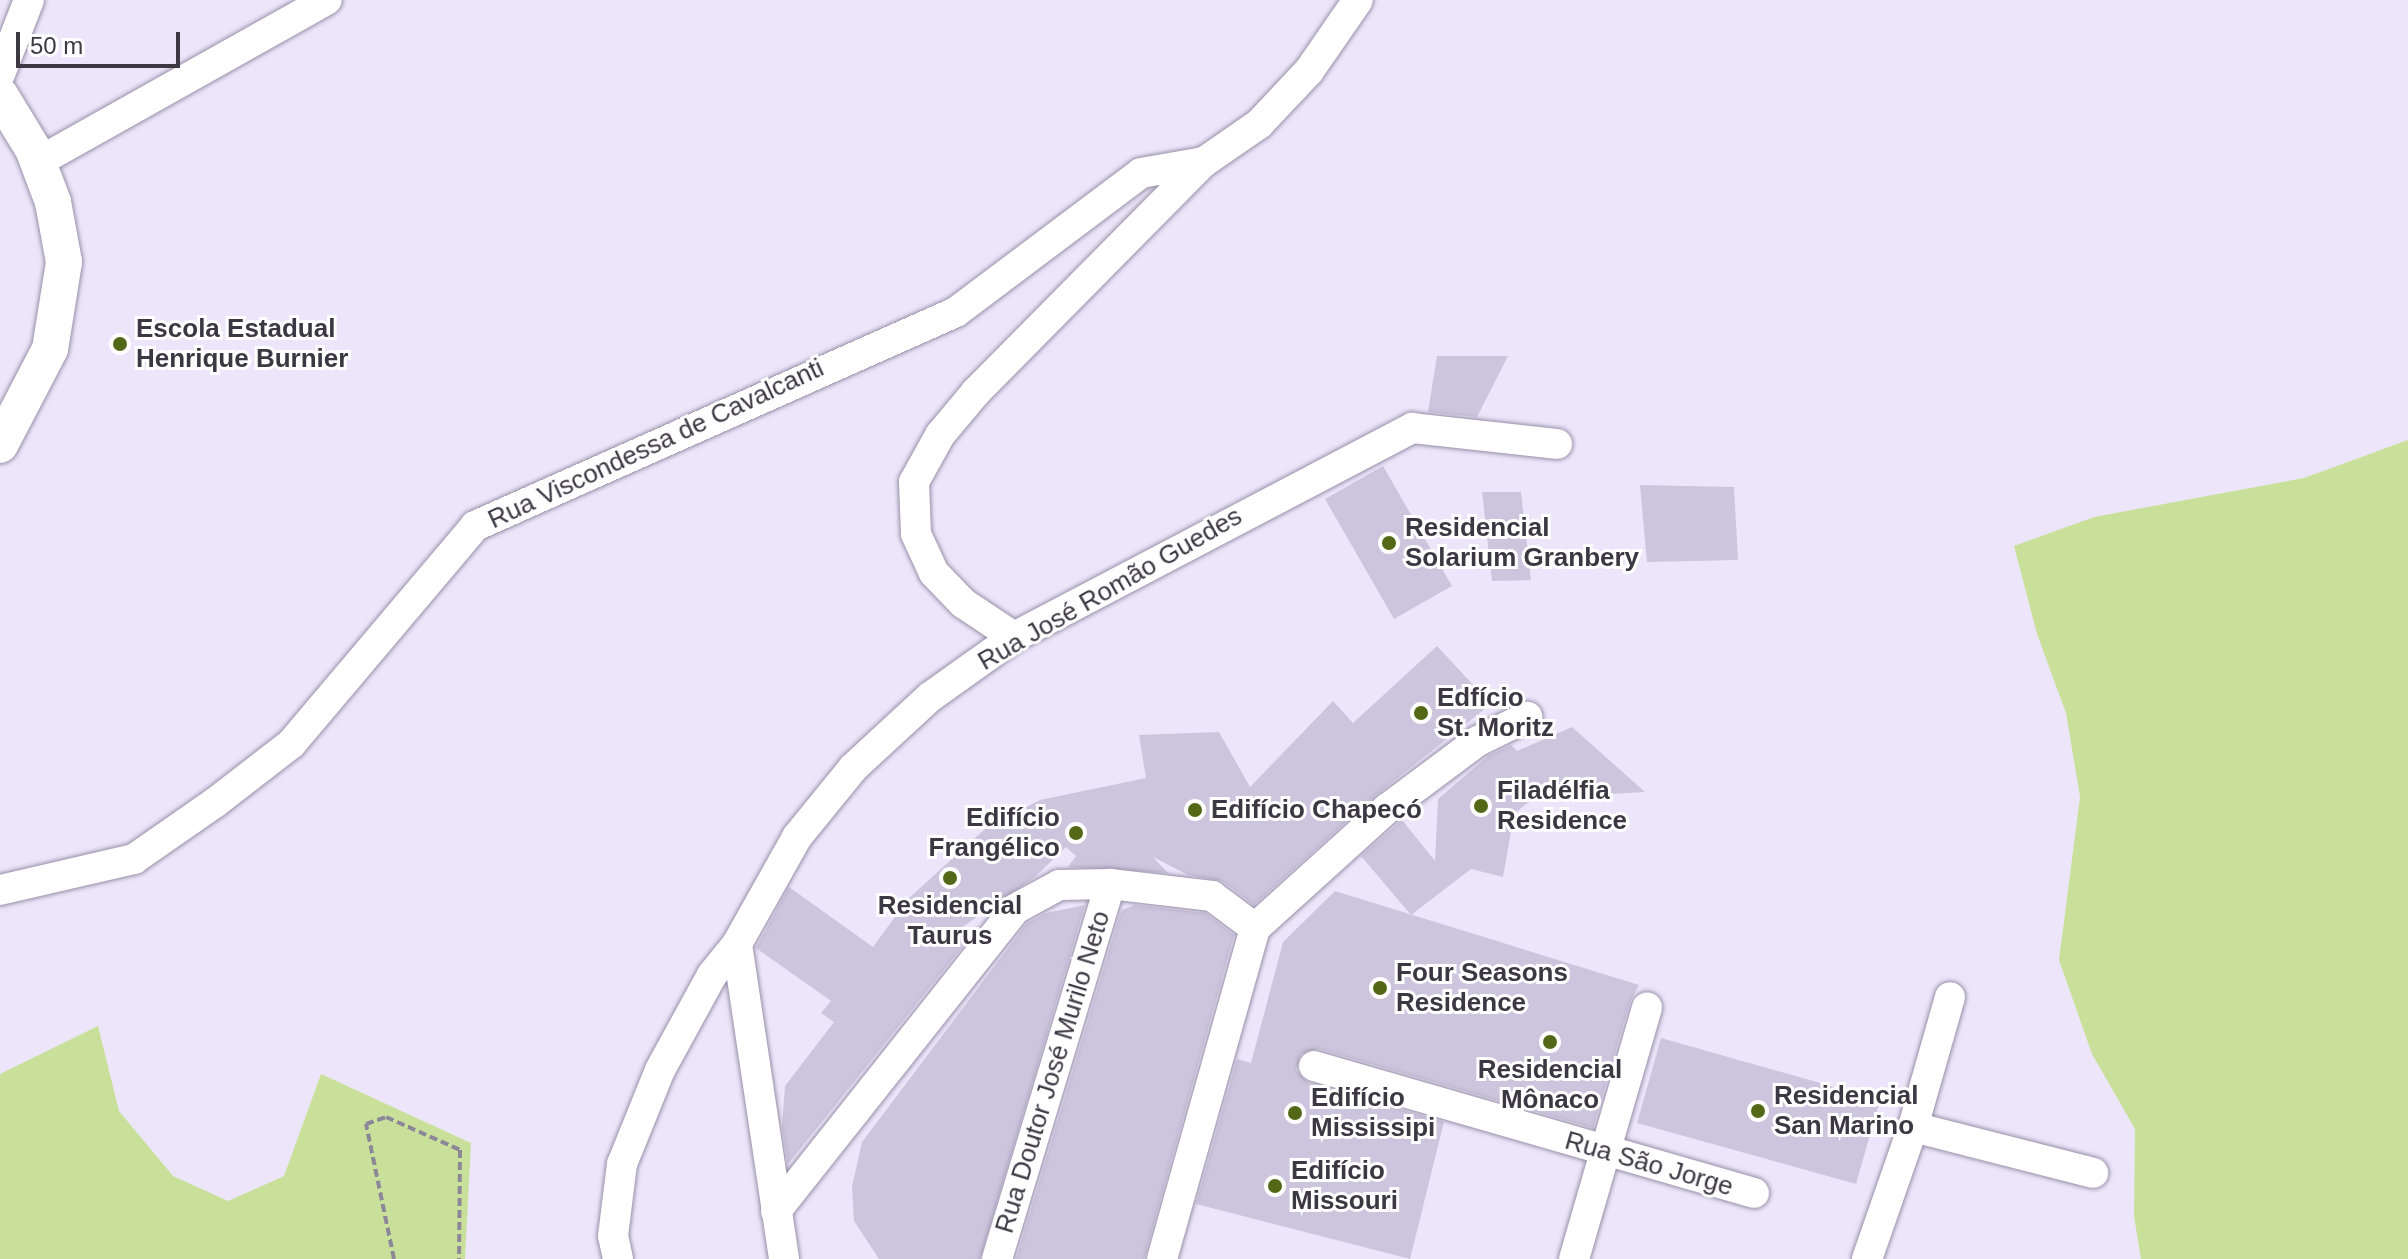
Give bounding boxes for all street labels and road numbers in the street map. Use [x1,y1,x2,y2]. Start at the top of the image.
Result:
street label: Rua Viscondessa de Cavalcanti [483,352,829,536]
street label: Rua José Romão Guedes [973,501,1247,677]
street label: Rua Doutor José Murilo Neto [989,907,1117,1237]
street label: Rua São Jorge [1561,1125,1737,1203]

